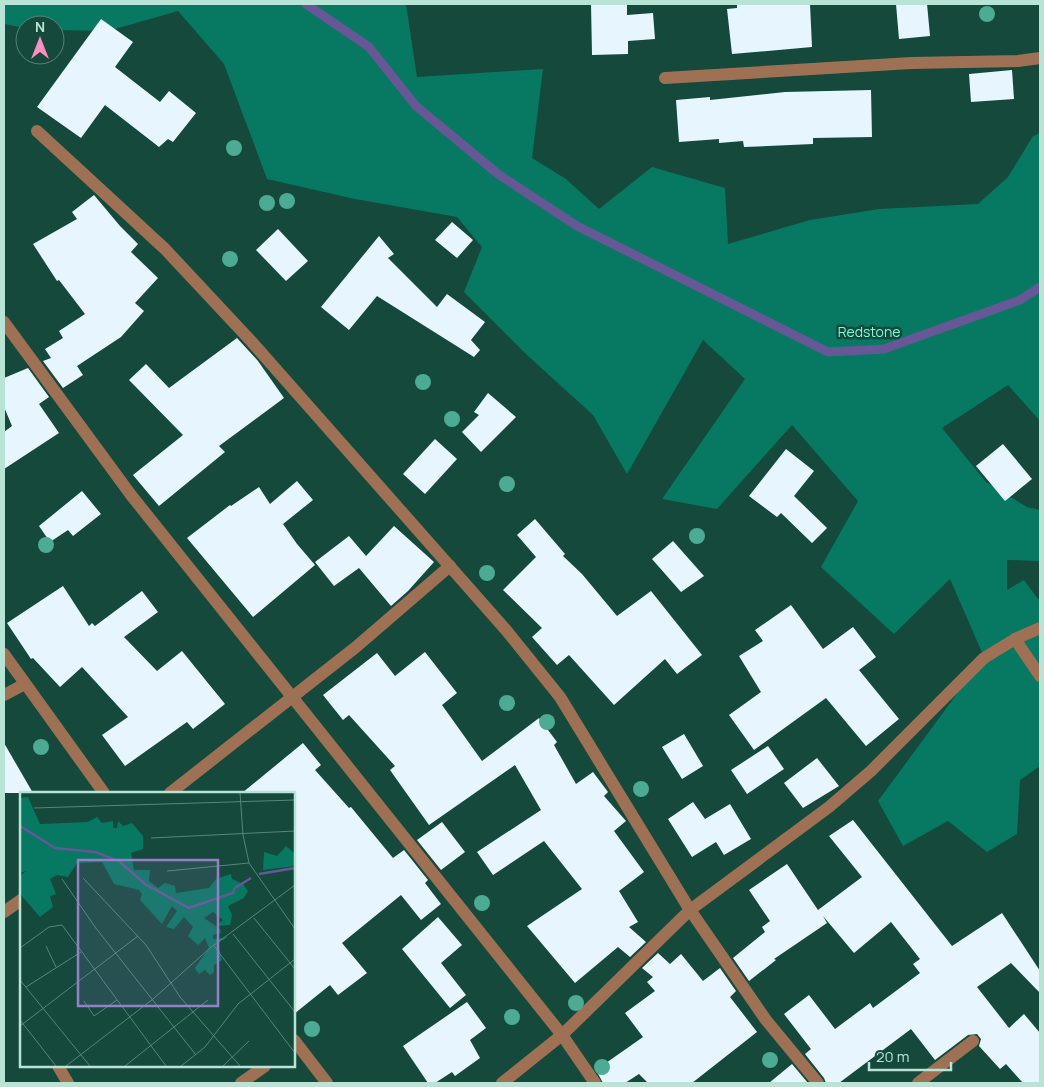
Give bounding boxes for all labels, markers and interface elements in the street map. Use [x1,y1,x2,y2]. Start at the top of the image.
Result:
north arrow [15,15,65,65]
text: N [35,17,45,36]
park label: Redstone [838,322,900,341]
inset map [20,792,295,1067]
scale bar [869,1040,952,1072]
text: 20 m [876,1046,909,1067]

